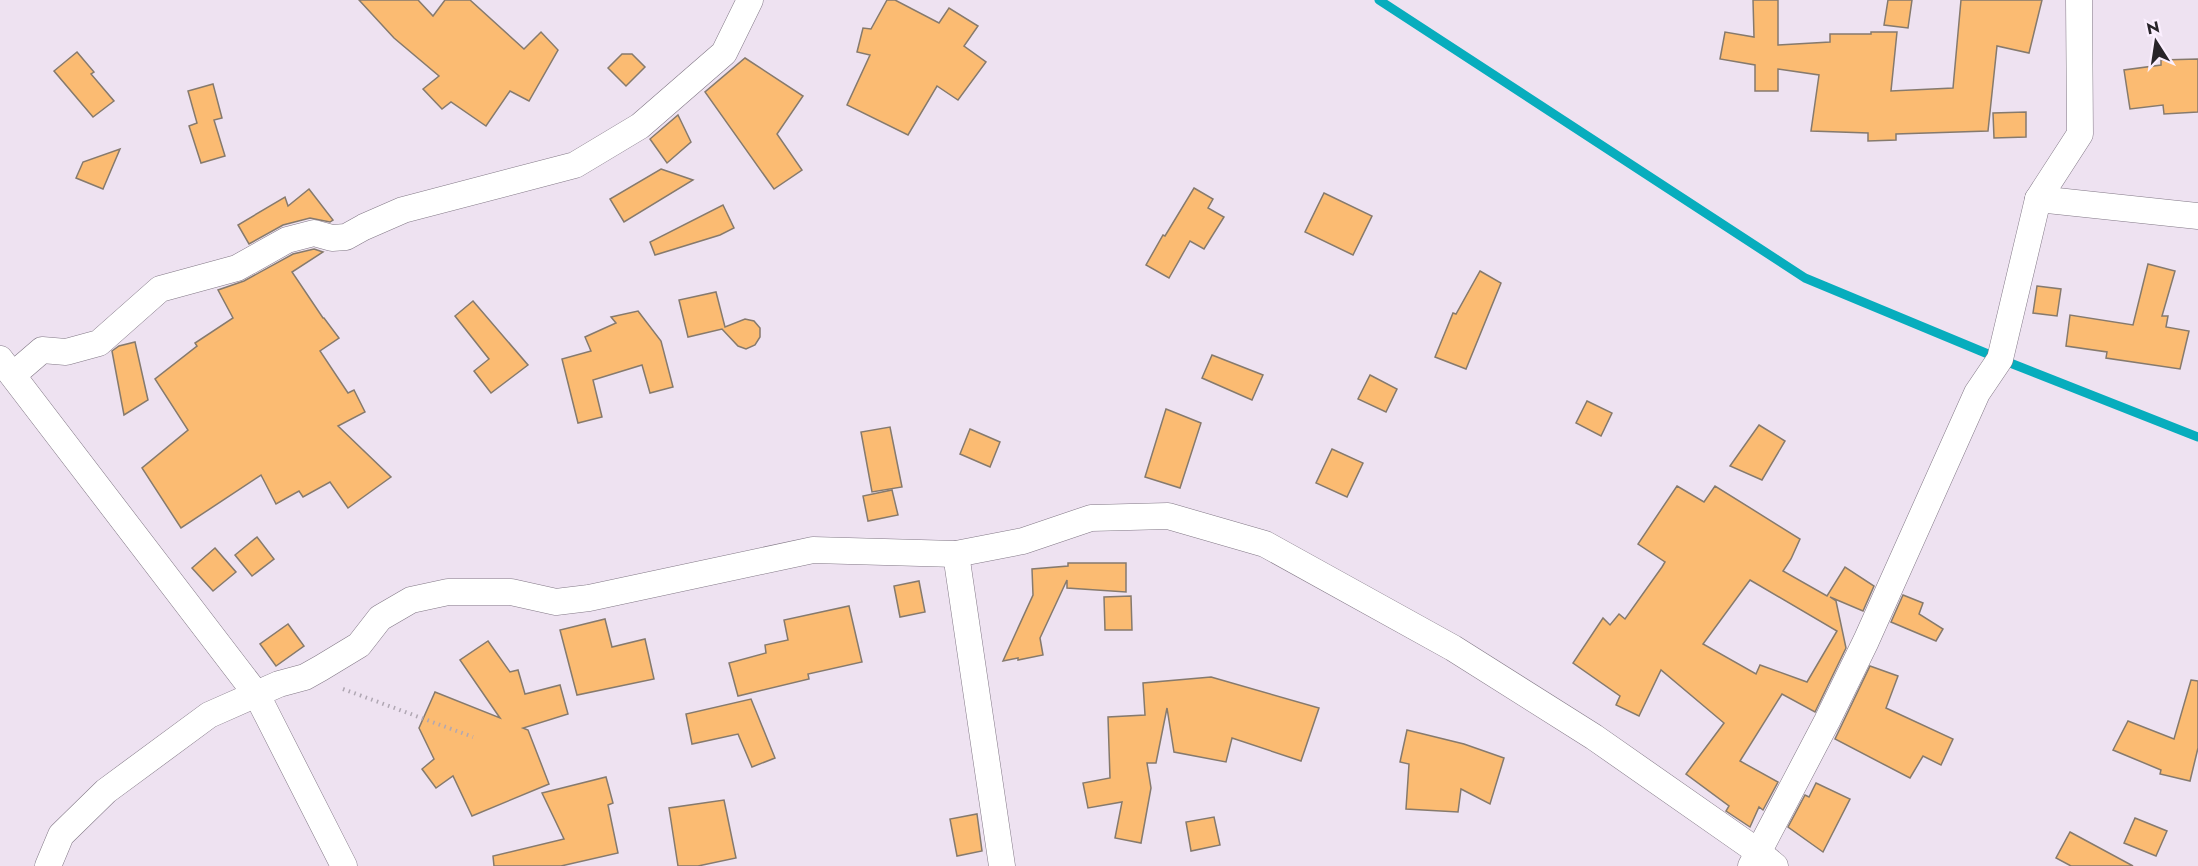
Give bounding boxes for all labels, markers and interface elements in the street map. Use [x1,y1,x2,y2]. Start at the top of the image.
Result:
north arrow [2126,12,2186,72]
text: N [2144,15,2162,40]

